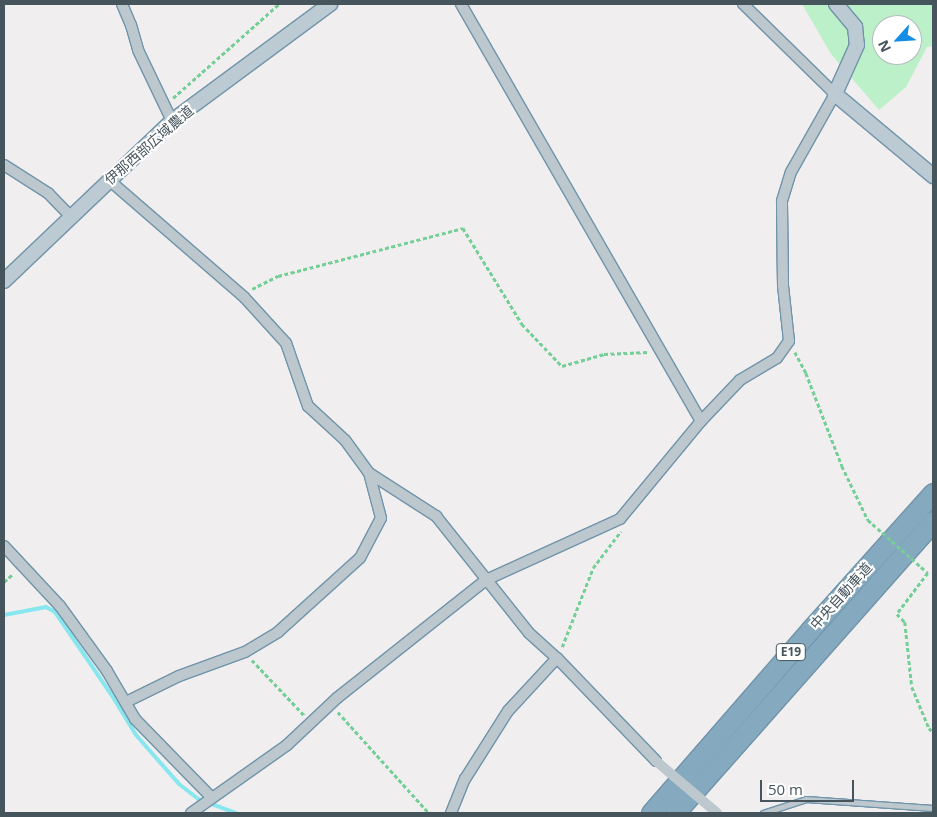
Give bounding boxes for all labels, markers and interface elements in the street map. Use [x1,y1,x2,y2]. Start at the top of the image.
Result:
north arrow [872,15,922,65]
text: N [873,37,895,56]
street label: 伊那西部広域農道 [101,102,197,188]
street label: 中央自動車道 [807,559,875,633]
road number: E19 [775,642,807,662]
scale bar [762,770,856,802]
text: 50 m [768,779,803,799]

